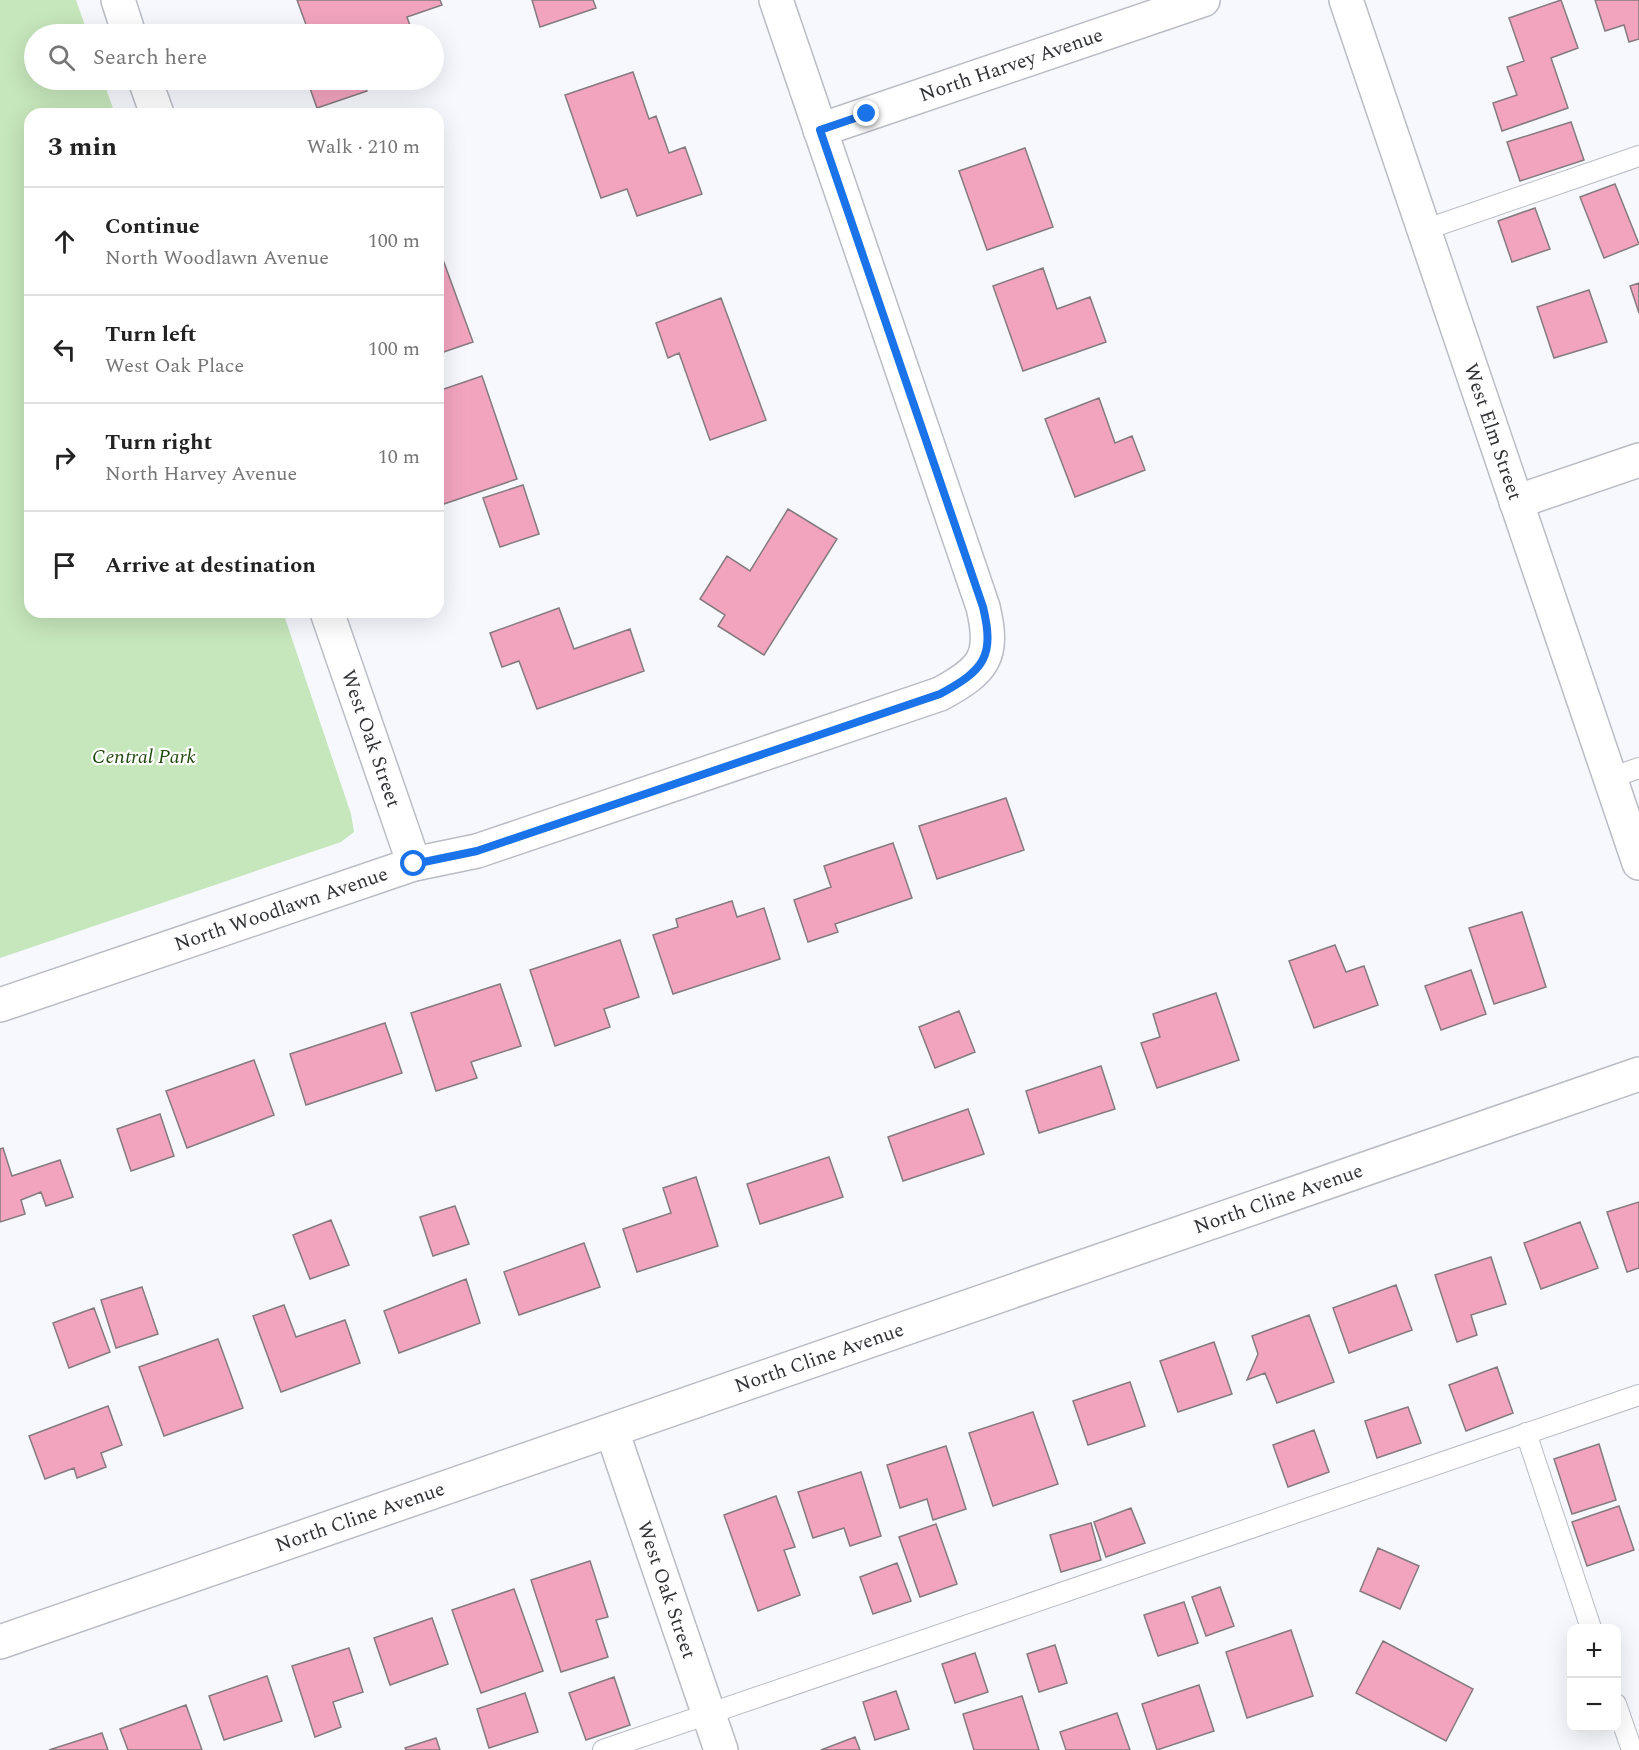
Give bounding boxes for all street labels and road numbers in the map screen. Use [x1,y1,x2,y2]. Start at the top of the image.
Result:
street label: North Harvey Avenue [915,20,1107,110]
street label: West Elm Street [1455,359,1530,504]
street label: West Oak Street [333,666,408,812]
street label: North Woodlawn Avenue [170,859,392,960]
street label: North Cline Avenue [1190,1156,1367,1242]
street label: North Cline Avenue [730,1315,908,1401]
street label: North Cline Avenue [271,1474,449,1560]
street label: West Oak Street [629,1517,704,1663]

